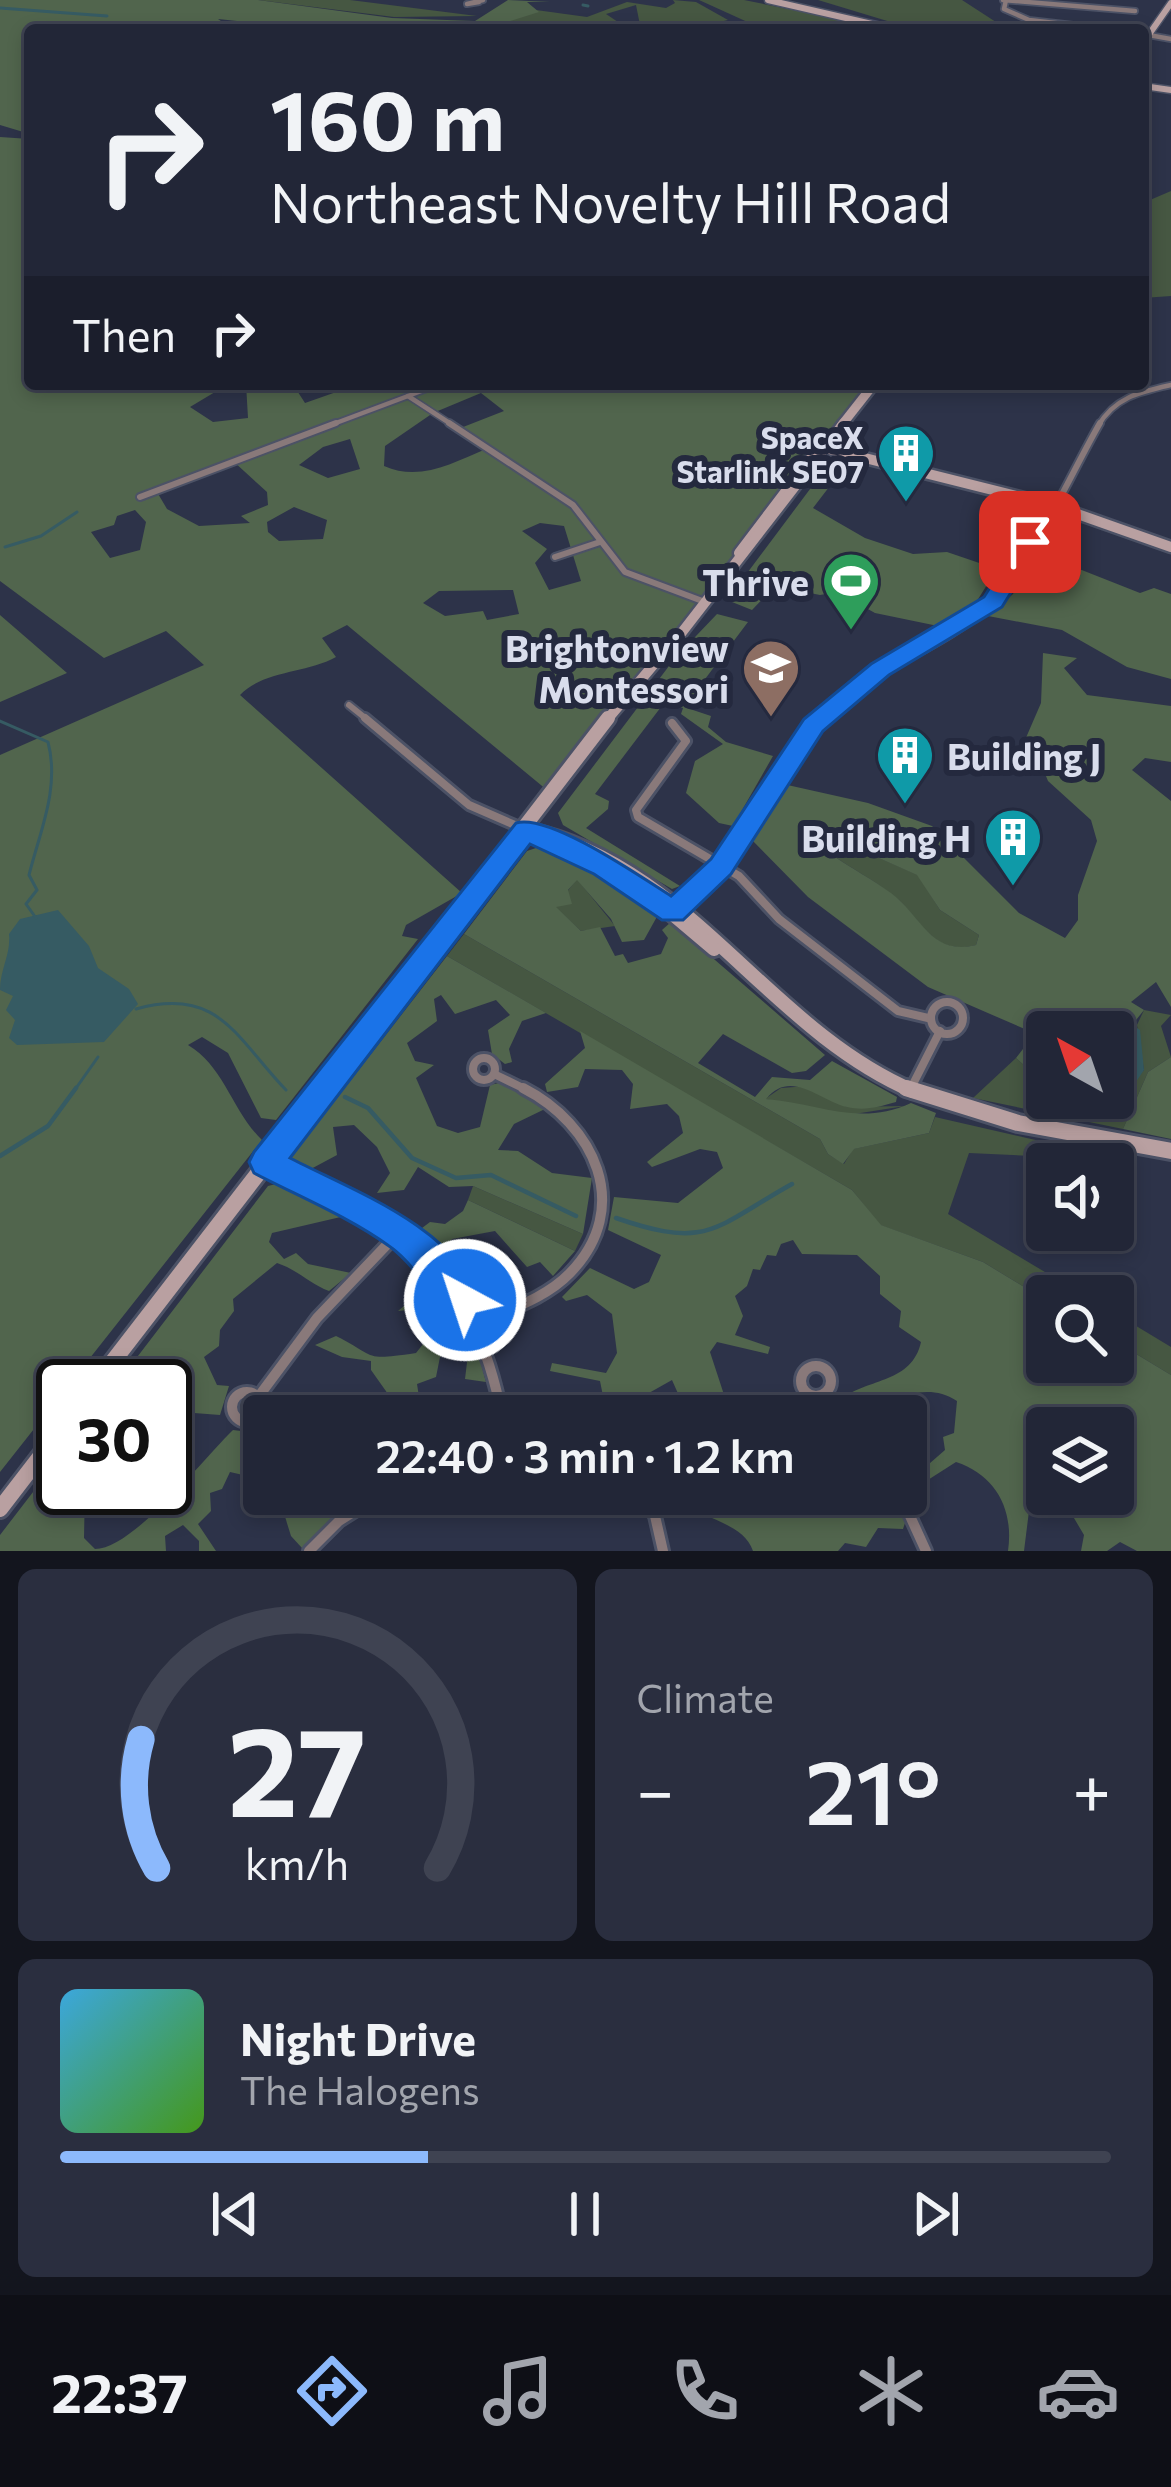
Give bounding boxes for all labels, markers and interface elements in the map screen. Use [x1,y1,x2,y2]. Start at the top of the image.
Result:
text: 160 m [270,66,505,168]
icon: right [72,72,228,228]
text: Northeast Novelty Hill Road [270,168,951,234]
icon: right [200,300,266,366]
text: Then [72,306,176,361]
place label: SpaceX Starlink SE07 [677,418,864,489]
building icon: SpaceX Starlink SE07 [875,422,937,504]
pin [979,491,1081,593]
icon: arrive [997,509,1063,575]
sports icon: Thrive [820,550,882,632]
place label: Thrive [702,559,809,603]
place label: Brightonview Montessori [505,625,729,710]
school or university icon: Brightonview Montessori [740,637,802,719]
building icon: Building J [874,724,936,806]
place label: Building J [947,733,1101,777]
building icon: Building H [982,806,1044,888]
place label: Building H [801,815,971,859]
north arrow [1026,1011,1134,1119]
map controls [1026,1011,1134,1515]
button: sound [1026,1143,1134,1251]
position arrow [402,1237,528,1363]
button: search [1026,1275,1134,1383]
speed limit sign: 30 [36,1359,192,1515]
button: layers [1026,1407,1134,1515]
text: 22:40 · 3 min · 1.2 km [376,1427,794,1482]
text: Climate [637,1673,774,1721]
text: 27 [228,1690,367,1843]
text: 21° [805,1733,941,1844]
text: − [637,1748,674,1829]
text: + [1072,1748,1111,1829]
text: km/h [245,1836,349,1889]
text: Night Drive [240,2010,476,2065]
text: The Halogens [240,2065,480,2113]
icon: previous [202,2181,268,2247]
icon: pause [552,2181,618,2247]
icon: next [903,2181,969,2247]
icon: directions [290,2349,374,2433]
icon: music [476,2349,560,2433]
icon: phone [663,2349,747,2433]
icon: climate [849,2349,933,2433]
icon: car [1036,2349,1120,2433]
text: 22:37 [51,2358,188,2424]

